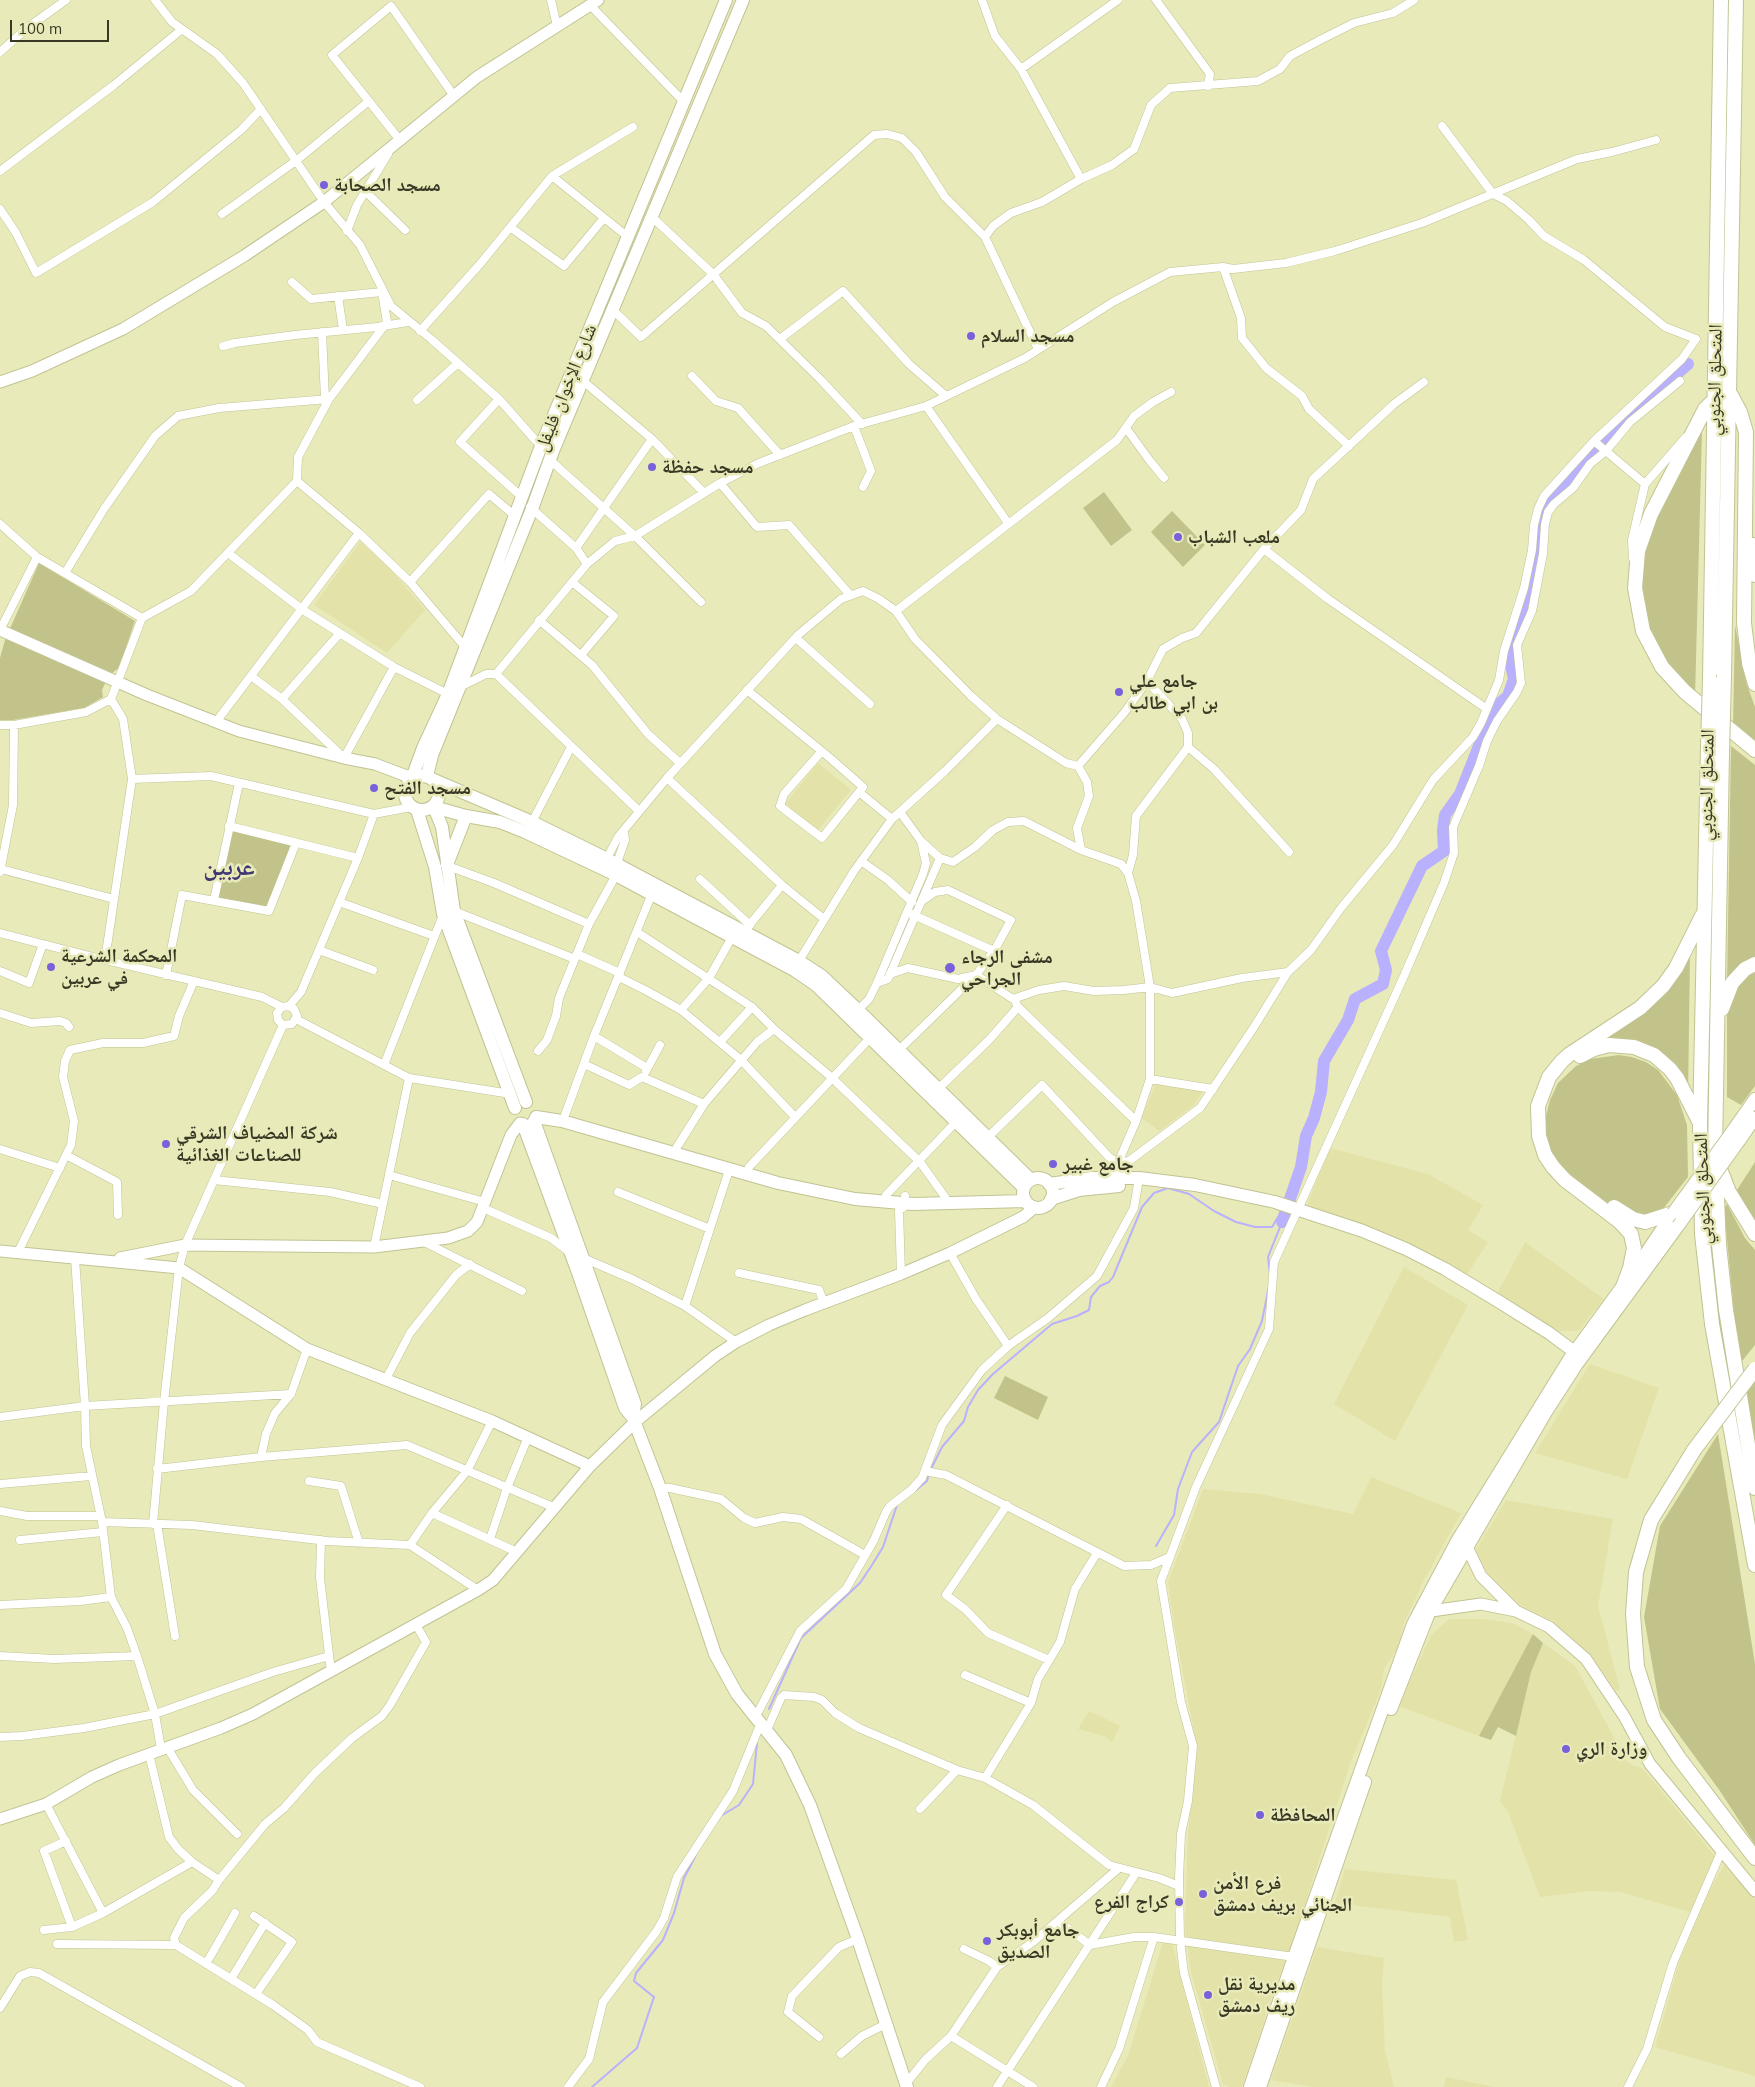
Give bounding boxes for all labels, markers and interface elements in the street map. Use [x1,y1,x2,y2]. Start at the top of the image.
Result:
scale bar [12,10,111,42]
text: 100 m [18,19,62,38]
place label: مسجد الصحابة [334,174,441,196]
marker: مسجد الصحابة [318,179,330,191]
street label: شارع الإخوان فليفل [530,321,602,455]
street label: المتحلق الجنوبي [1703,324,1727,436]
place label: مسجد السلام [981,325,1074,347]
marker: مسجد السلام [965,330,977,342]
place label: مسجد حفظة [662,456,754,478]
marker: مسجد حفظة [646,461,658,473]
place label: ملعب الشباب [1188,526,1280,548]
marker: ملعب الشباب [1172,531,1184,543]
place label: جامع علي بن ابي طالب [1129,670,1218,714]
marker: جامع علي بن ابي طالب [1113,686,1125,698]
street label: المتحلق الجنوبي [1695,729,1719,841]
place label: مسجد الفتح [384,777,471,799]
marker: مسجد الفتح [368,782,380,794]
district label: عربين [203,854,255,882]
place label: المحكمة الشرعية في عربين [61,945,177,989]
place label: مشفى الرجاء الجراحي [961,946,1053,990]
marker: المحكمة الشرعية في عربين [45,961,57,973]
marker: مشفى الرجاء الجراحي [943,961,957,975]
place label: شركة المضياف الشرقي للصناعات الغذائية [176,1122,338,1166]
street label: المتحلق الجنوبي [1690,1133,1716,1245]
marker: شركة المضياف الشرقي للصناعات الغذائية [160,1138,172,1150]
place label: جامع غبير [1063,1153,1134,1175]
marker: جامع غبير [1047,1158,1059,1170]
place label: وزارة الري [1576,1738,1648,1760]
marker: وزارة الري [1560,1743,1572,1755]
place label: المحافظة [1270,1804,1336,1826]
marker: المحافظة [1254,1809,1266,1821]
place label: فرع الأمن الجنائي بريف دمشق [1213,1872,1352,1916]
marker: فرع الأمن الجنائي بريف دمشق [1197,1888,1209,1900]
place label: كراج الفرع [1094,1891,1169,1913]
marker: كراج الفرع [1173,1896,1185,1908]
place label: جامع أبوبكر الصديق [997,1919,1080,1963]
marker: جامع أبوبكر الصديق [981,1935,993,1947]
place label: مديرية نقل ريف دمشق [1218,1973,1296,2017]
marker: مديرية نقل ريف دمشق [1202,1989,1214,2001]

